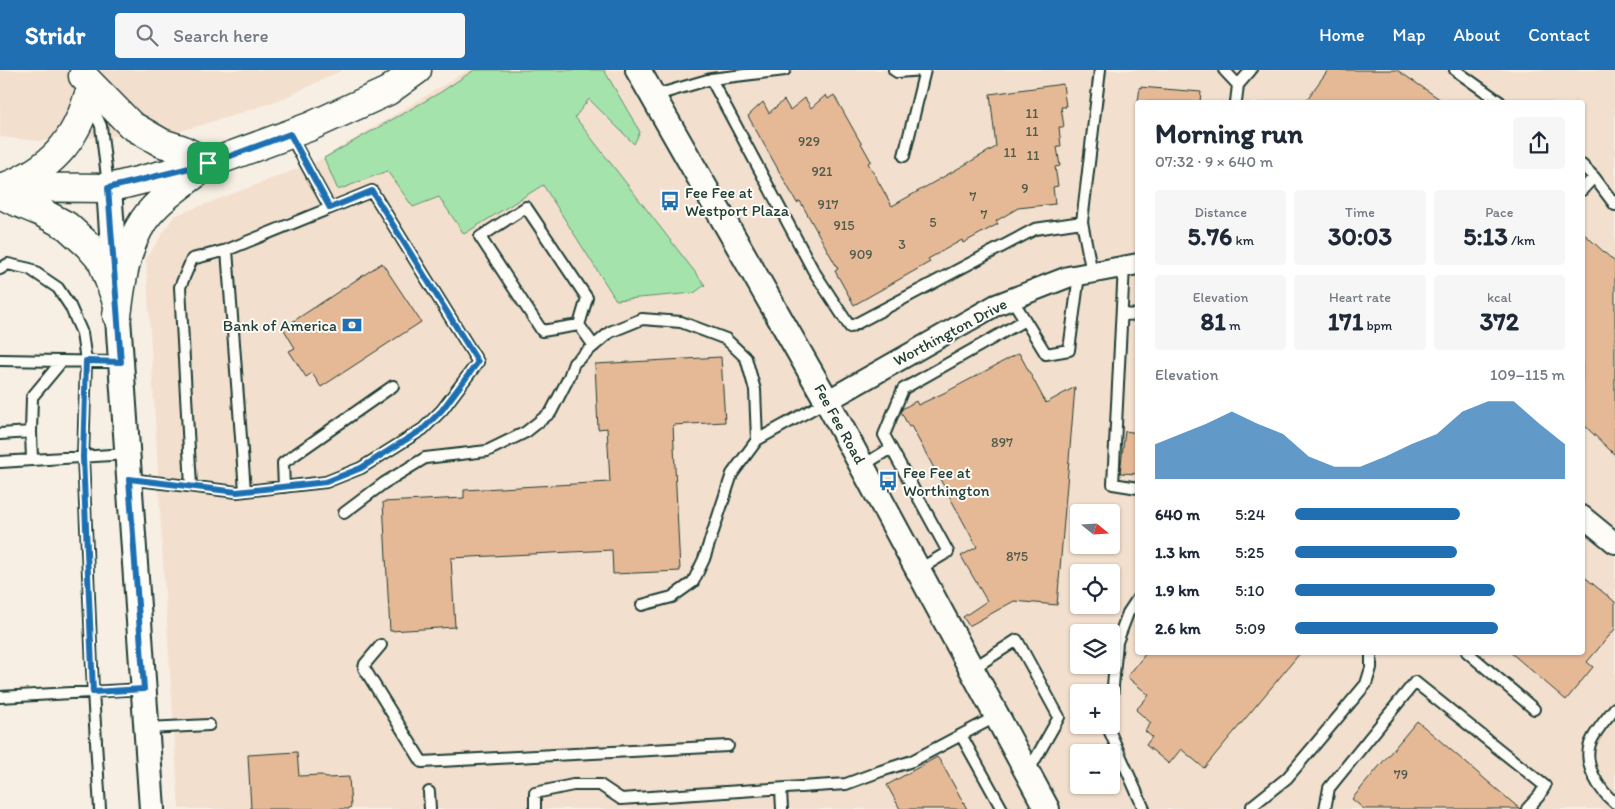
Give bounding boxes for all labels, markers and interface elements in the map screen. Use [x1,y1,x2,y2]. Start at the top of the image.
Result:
search box [115,13,465,58]
text: Stridr [25,21,85,50]
icon: search [133,21,161,49]
text: Search here [173,24,269,47]
text: Home [1319,24,1365,46]
text: Map [1393,24,1426,46]
text: About [1454,24,1500,46]
text: Contact [1528,24,1590,46]
house number: 11 [1026,105,1039,122]
text: Morning run [1155,116,1303,150]
button: share [1513,117,1565,169]
house number: 11 [1026,123,1039,140]
house number: 929 [798,133,820,150]
pin [187,142,229,184]
house number: 11 [1004,144,1017,161]
house number: 11 [1027,147,1040,164]
icon: arrive [194,149,222,177]
text: 07:32 · 9 × 640 m [1155,152,1273,171]
house number: 921 [811,163,833,180]
house number: 9 [1021,180,1029,197]
place label: Fee Fee at Westport Plaza [685,183,790,220]
house number: 7 [970,188,977,205]
bus stop icon: Fee Fee at Westport Plaza [659,190,681,212]
house number: 917 [818,196,838,213]
text: Distance [1194,204,1247,221]
text: Time [1345,204,1375,221]
text: Pace [1485,204,1513,221]
house number: 7 [981,206,988,223]
house number: 5 [929,214,937,231]
house number: 915 [833,217,855,234]
text: 5.76 [1187,221,1232,251]
text: 30:03 [1328,221,1392,251]
text: 5:13 [1463,221,1508,251]
text: km [1232,232,1254,249]
text: /km [1508,232,1535,249]
house number: 3 [898,236,906,253]
house number: 909 [849,246,873,263]
text: Elevation [1193,289,1248,306]
text: Heart rate [1329,289,1391,306]
text: kcal [1487,289,1512,306]
street label: Worthington Drive [890,294,1010,370]
text: 81 [1201,306,1226,336]
text: 171 [1328,306,1363,336]
text: 372 [1480,306,1519,336]
bank icon: Bank of America [341,314,363,336]
place label: Bank of America [223,316,337,335]
text: m [1226,317,1241,334]
text: bpm [1363,317,1392,334]
text: Elevation [1155,365,1219,384]
text: 109–115 m [1490,365,1565,384]
street label: Fee Fee Road [810,381,870,468]
house number: 897 [991,434,1013,451]
place label: Fee Fee at Worthington [903,463,990,500]
bus stop icon: Fee Fee at Worthington [877,470,899,492]
north arrow [1070,504,1120,554]
map controls [1070,504,1120,794]
text: 640 m [1155,505,1200,524]
text: 5:24 [1235,505,1265,524]
text: 1.3 km [1155,543,1200,562]
text: 5:25 [1235,543,1264,562]
house number: 875 [1006,548,1028,565]
button: locate [1070,564,1120,614]
text: 1.9 km [1155,581,1199,600]
text: 5:10 [1235,581,1265,600]
text: 2.6 km [1155,619,1201,638]
text: 5:09 [1235,619,1266,638]
button: layers [1070,624,1120,674]
button: + [1070,684,1120,734]
button: − [1070,744,1120,794]
house number: 79 [1394,766,1408,783]

